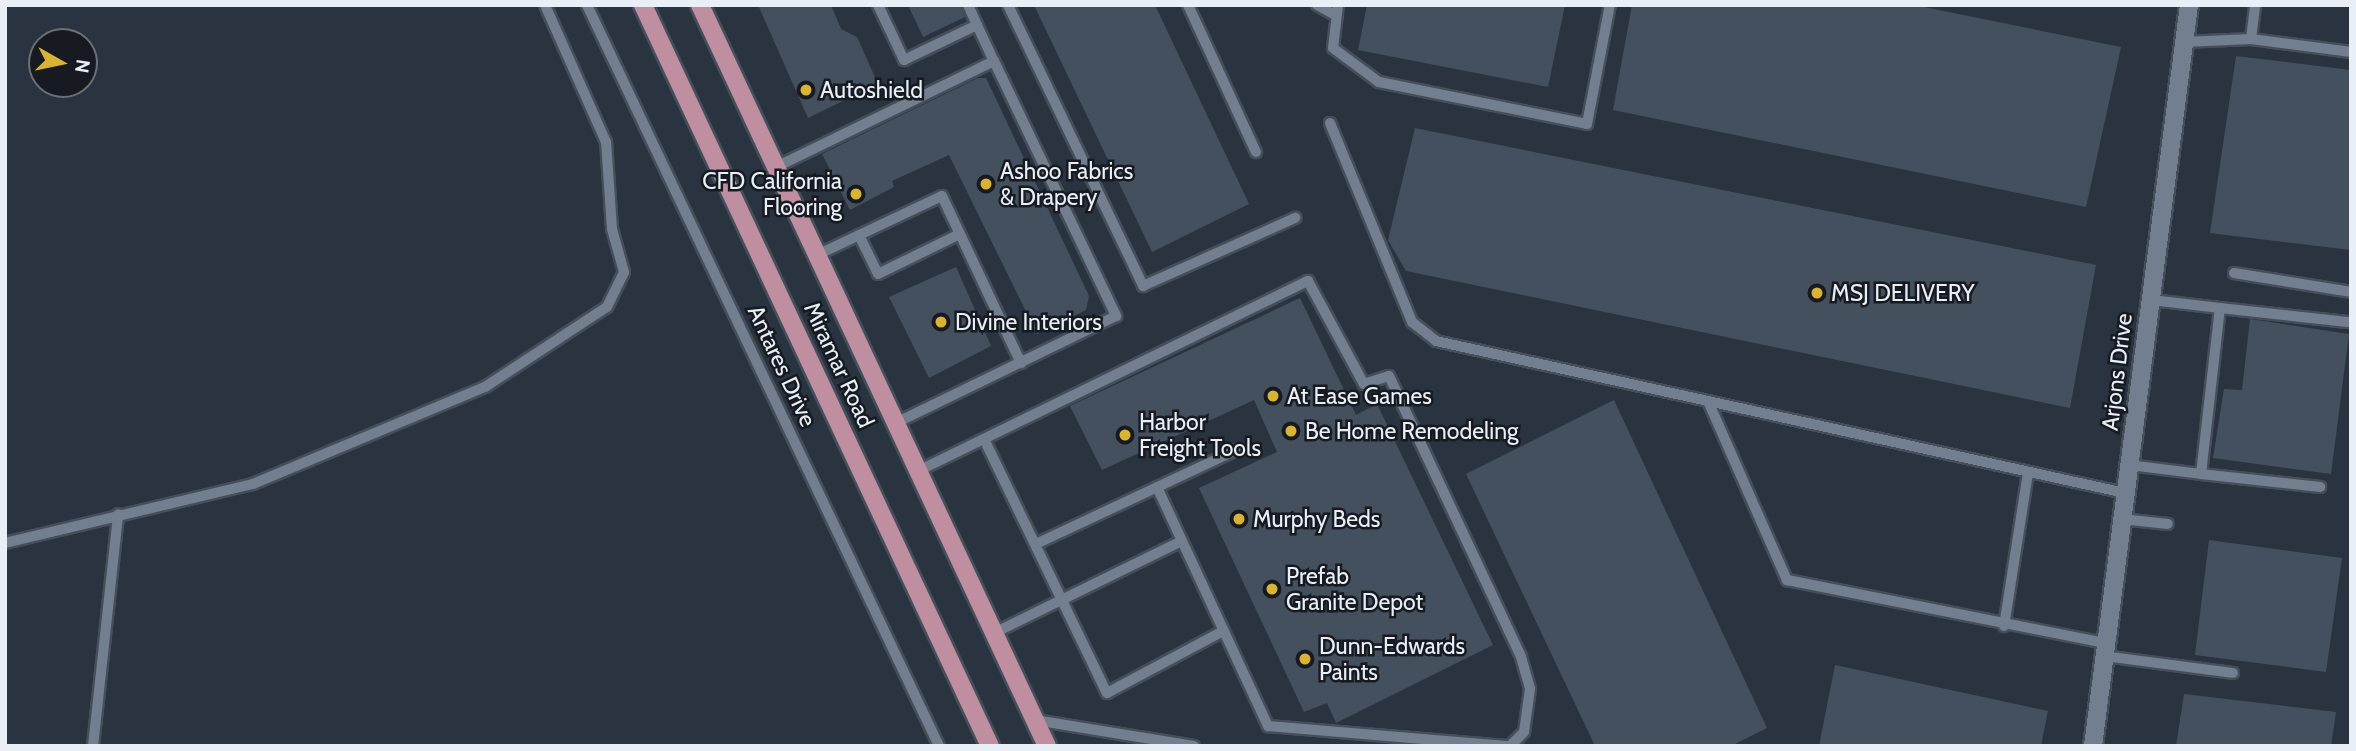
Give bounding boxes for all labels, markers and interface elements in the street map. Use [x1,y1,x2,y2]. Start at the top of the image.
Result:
north arrow [28,28,98,98]
text: N [70,58,95,74]
place label: Autoshield [820,76,923,104]
marker: Autoshield [798,82,814,98]
place label: Ashoo Fabrics & Drapery [1000,157,1133,211]
place label: CFD California Flooring [702,167,842,221]
marker: Ashoo Fabrics & Drapery [978,176,994,192]
marker: CFD California Flooring [848,186,864,202]
place label: MSJ DELIVERY [1831,279,1974,307]
marker: MSJ DELIVERY [1809,285,1825,301]
street label: Miramar Road [798,298,880,432]
street label: Antares Drive [742,301,822,431]
place label: Divine Interiors [955,308,1102,336]
street label: Arjons Drive [2096,312,2138,432]
marker: Divine Interiors [933,314,949,330]
place label: At Ease Games [1287,382,1432,410]
marker: At Ease Games [1265,388,1281,404]
place label: Harbor Freight Tools [1139,408,1261,462]
place label: Be Home Remodeling [1305,417,1519,445]
marker: Be Home Remodeling [1283,423,1299,439]
marker: Harbor Freight Tools [1117,427,1133,443]
place label: Murphy Beds [1253,505,1380,533]
marker: Murphy Beds [1231,511,1247,527]
place label: Prefab Granite Depot [1286,562,1423,616]
marker: Prefab Granite Depot [1264,581,1280,597]
place label: Dunn-Edwards Paints [1319,632,1465,686]
marker: Dunn-Edwards Paints [1297,651,1313,667]

